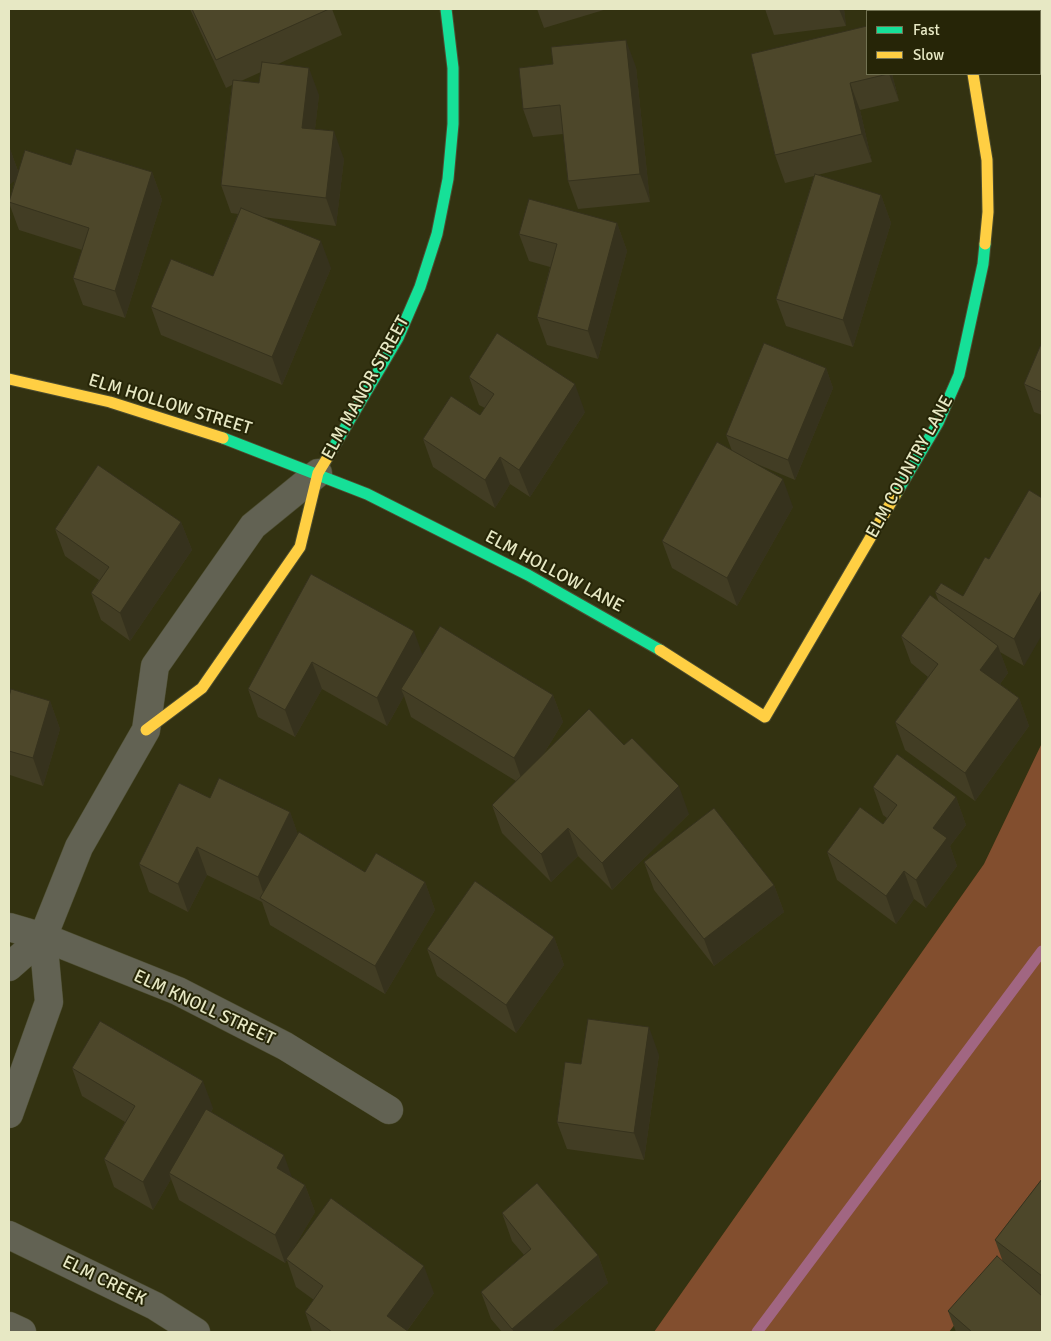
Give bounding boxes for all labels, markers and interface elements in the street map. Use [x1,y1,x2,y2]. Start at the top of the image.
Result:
legend [866,10,1041,75]
text: Fast [913,21,940,39]
text: Slow [913,46,944,64]
street label: ELM MANOR STREET [318,312,414,464]
street label: ELM HOLLOW STREET [86,370,254,440]
street label: ELM COUNTRY LANE [862,392,958,542]
street label: ELM HOLLOW LANE [481,526,627,618]
street label: ELM KNOLL STREET [130,966,278,1050]
street label: ELM CREEK [59,1251,149,1311]

